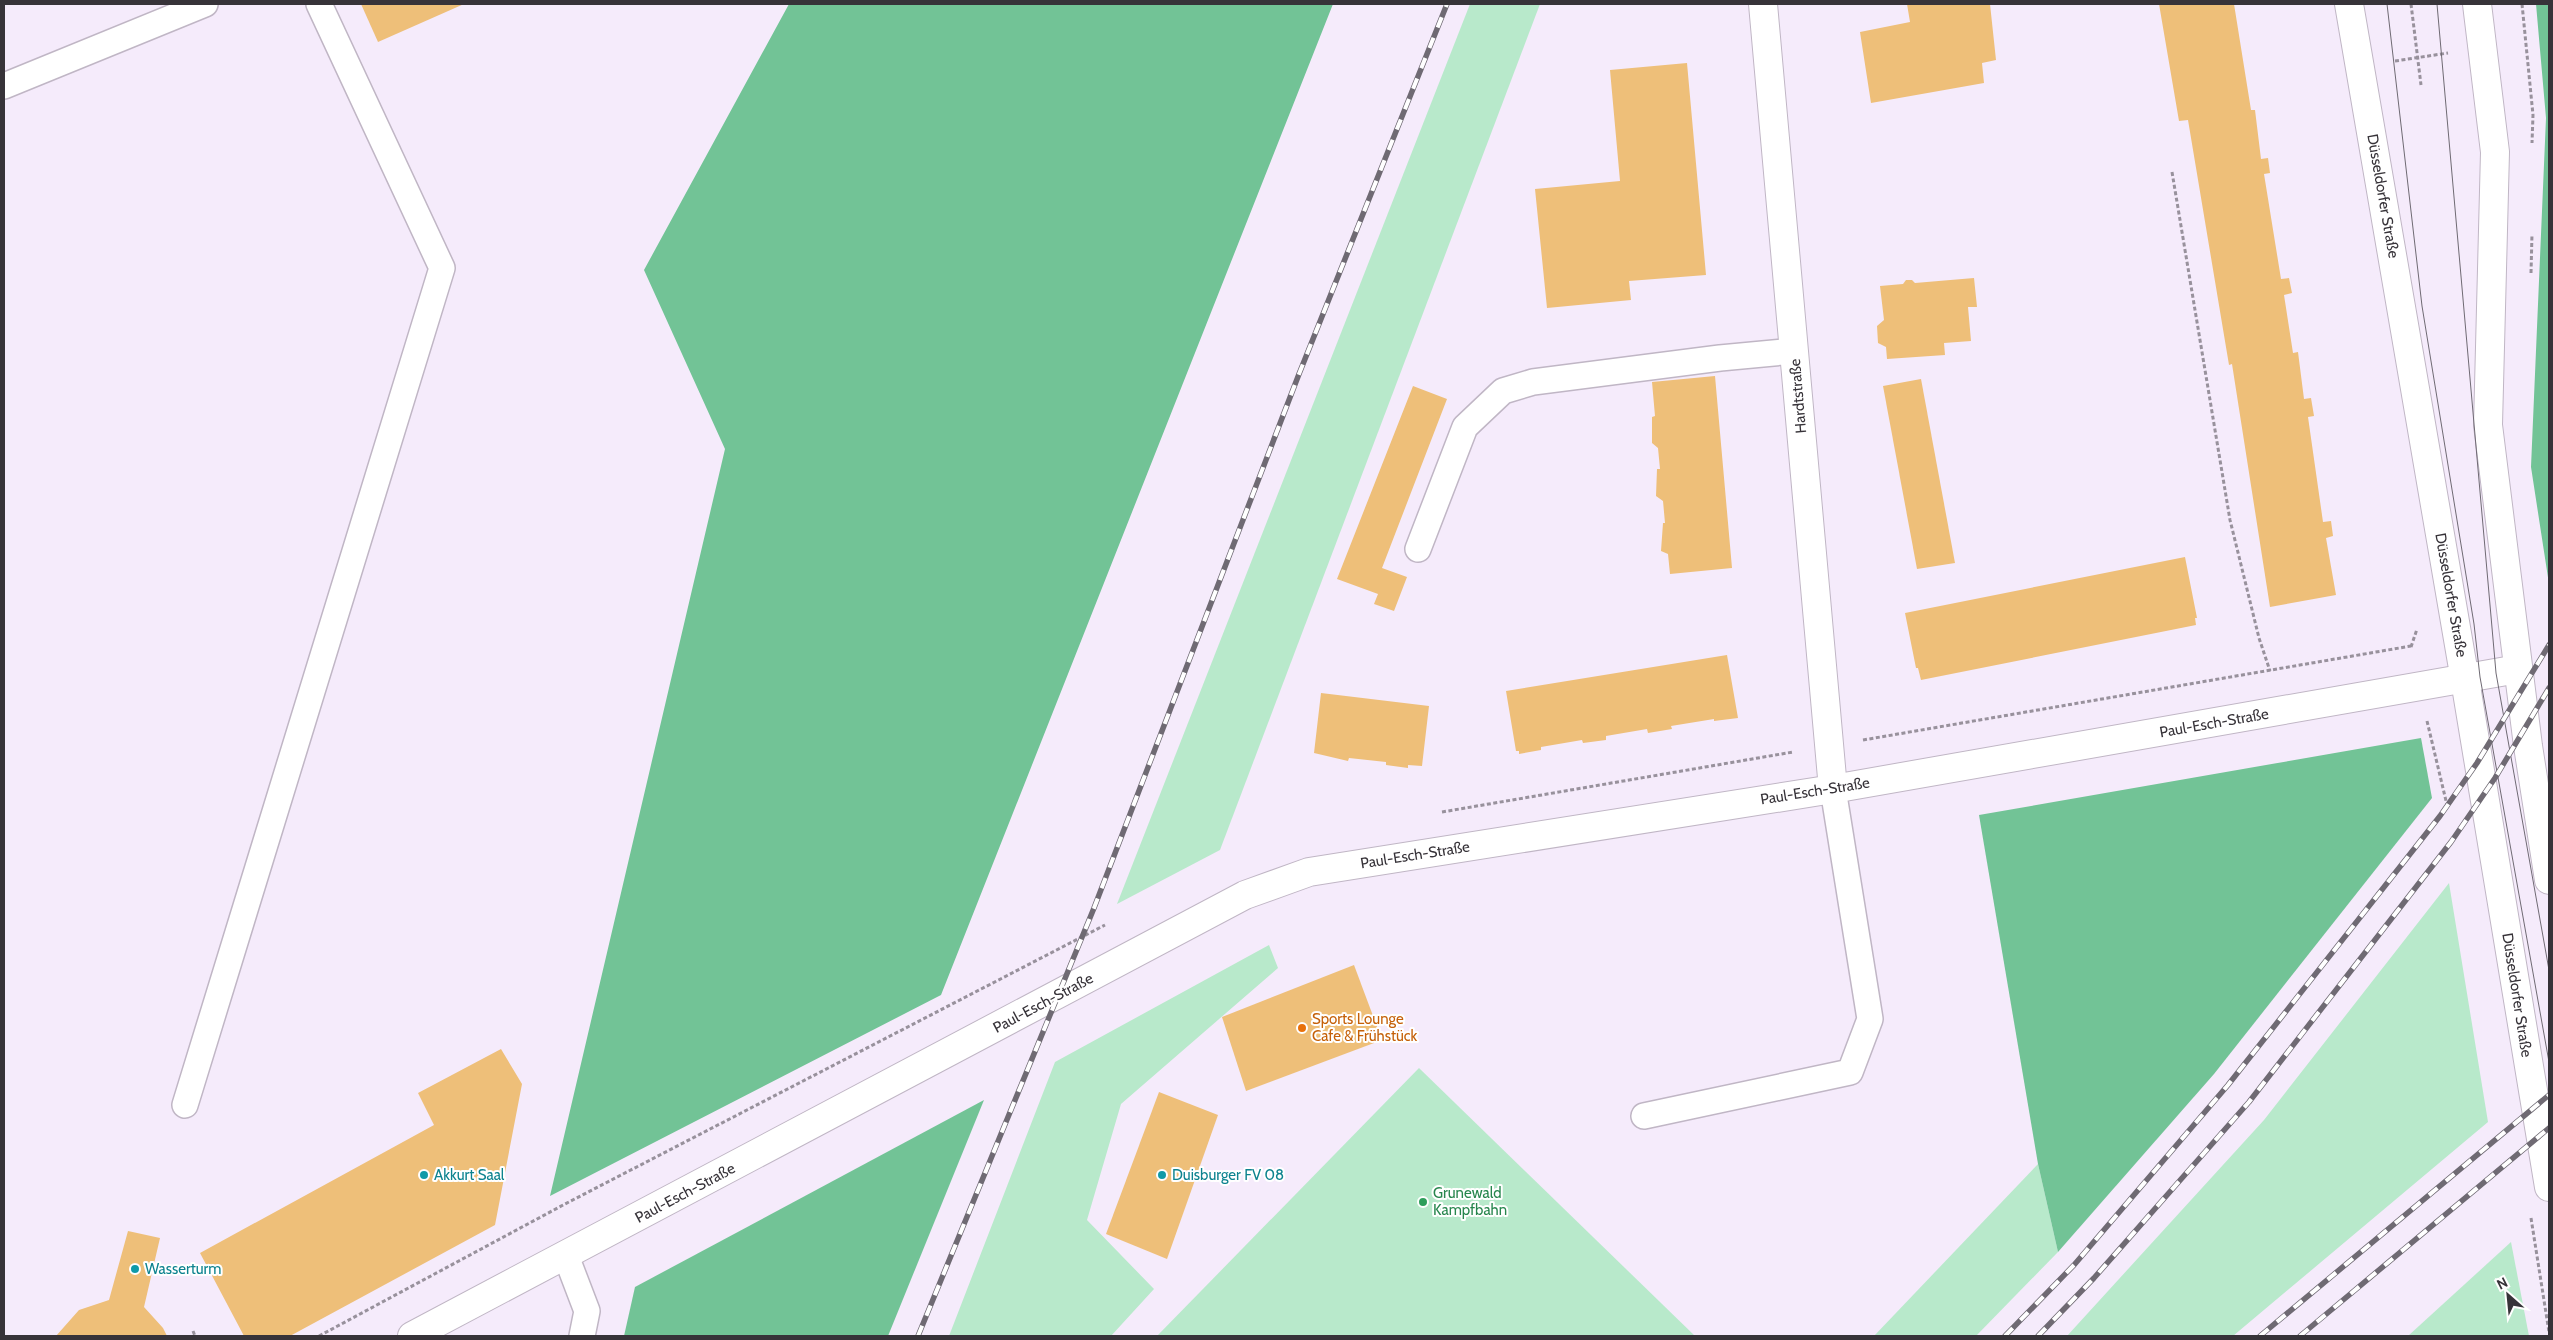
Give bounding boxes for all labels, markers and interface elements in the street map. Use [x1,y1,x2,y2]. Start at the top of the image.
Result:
street label: Düsseldorfer Straße [2363,132,2403,260]
street label: Hardtstraße [1786,358,1810,434]
street label: Düsseldorfer Straße [2431,531,2471,659]
street label: Paul-Esch-Straße [2158,704,2270,741]
street label: Paul-Esch-Straße [1759,773,1871,809]
street label: Paul-Esch-Straße [1359,837,1471,873]
street label: Düsseldorfer Straße [2498,931,2536,1059]
street label: Paul-Esch-Straße [990,969,1096,1037]
place label: Sports Lounge Cafe & Frühstück [1312,1010,1418,1045]
marker: Sports Lounge Cafe & Frühstück [1296,1022,1308,1034]
street label: Paul-Esch-Straße [632,1159,738,1227]
place label: Akkurt Saal [434,1166,505,1184]
place label: Duisburger FV 08 [1172,1166,1284,1184]
marker: Akkurt Saal [418,1169,430,1181]
marker: Duisburger FV 08 [1156,1169,1168,1181]
place label: Grunewald Kampfbahn [1433,1184,1507,1219]
marker: Grunewald Kampfbahn [1417,1196,1429,1208]
place label: Wasserturm [145,1260,221,1278]
marker: Wasserturm [129,1263,141,1275]
north arrow [2483,1270,2533,1320]
text: N [2494,1273,2511,1294]

